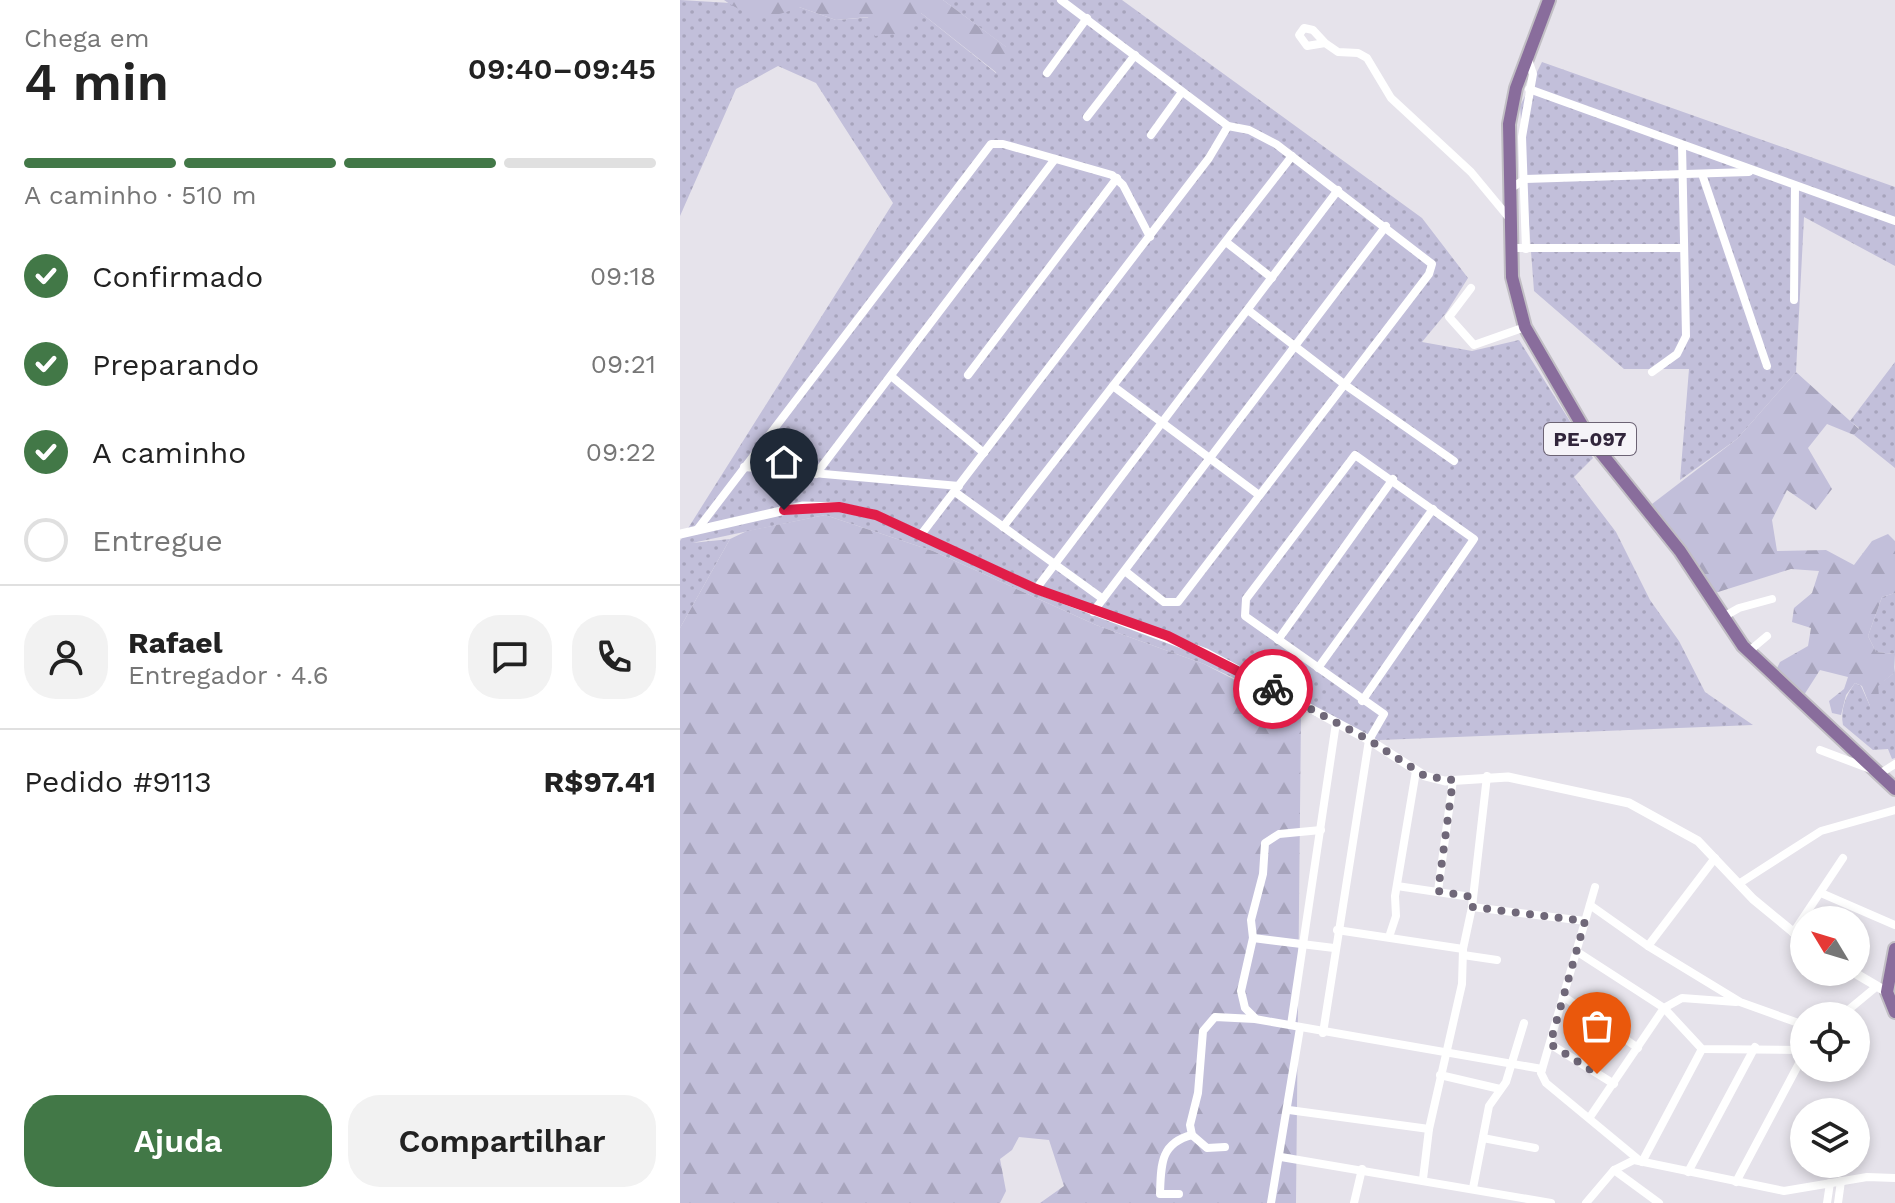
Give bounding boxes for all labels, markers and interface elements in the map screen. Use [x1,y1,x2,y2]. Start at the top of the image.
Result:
text: Chega em [24,23,150,53]
text: 09:40–09:45 [468,51,656,86]
text: 4 min [24,52,169,113]
text: A caminho · 510 m [24,180,256,210]
icon: check [24,254,68,298]
text: Confirmado [92,259,263,294]
text: 09:18 [590,261,656,291]
icon: check [24,342,68,386]
text: Preparando [92,347,259,382]
text: 09:21 [591,349,656,379]
road number: PE-097 [1544,423,1636,455]
pin [750,428,818,510]
icon: check [24,430,68,474]
text: A caminho [92,435,246,470]
text: 09:22 [586,437,656,467]
icon: home [762,440,806,484]
text: Entregue [92,523,223,558]
button: person [24,615,108,699]
button: chat [468,615,552,699]
button: phone [572,615,656,699]
text: Rafael [128,625,223,660]
courier [1233,649,1313,729]
text: Entregador · 4.6 [128,660,329,690]
icon: bike [1251,667,1295,711]
text: Pedido #9113 [24,764,212,799]
text: R$97.41 [544,764,656,799]
north arrow [1790,906,1870,986]
map controls [1790,906,1870,1178]
pin [1563,992,1631,1074]
button: locate [1790,1002,1870,1082]
icon: bag [1575,1004,1619,1048]
button: Ajuda [24,1095,332,1187]
button: Compartilhar [348,1095,656,1187]
button: layers [1790,1098,1870,1178]

